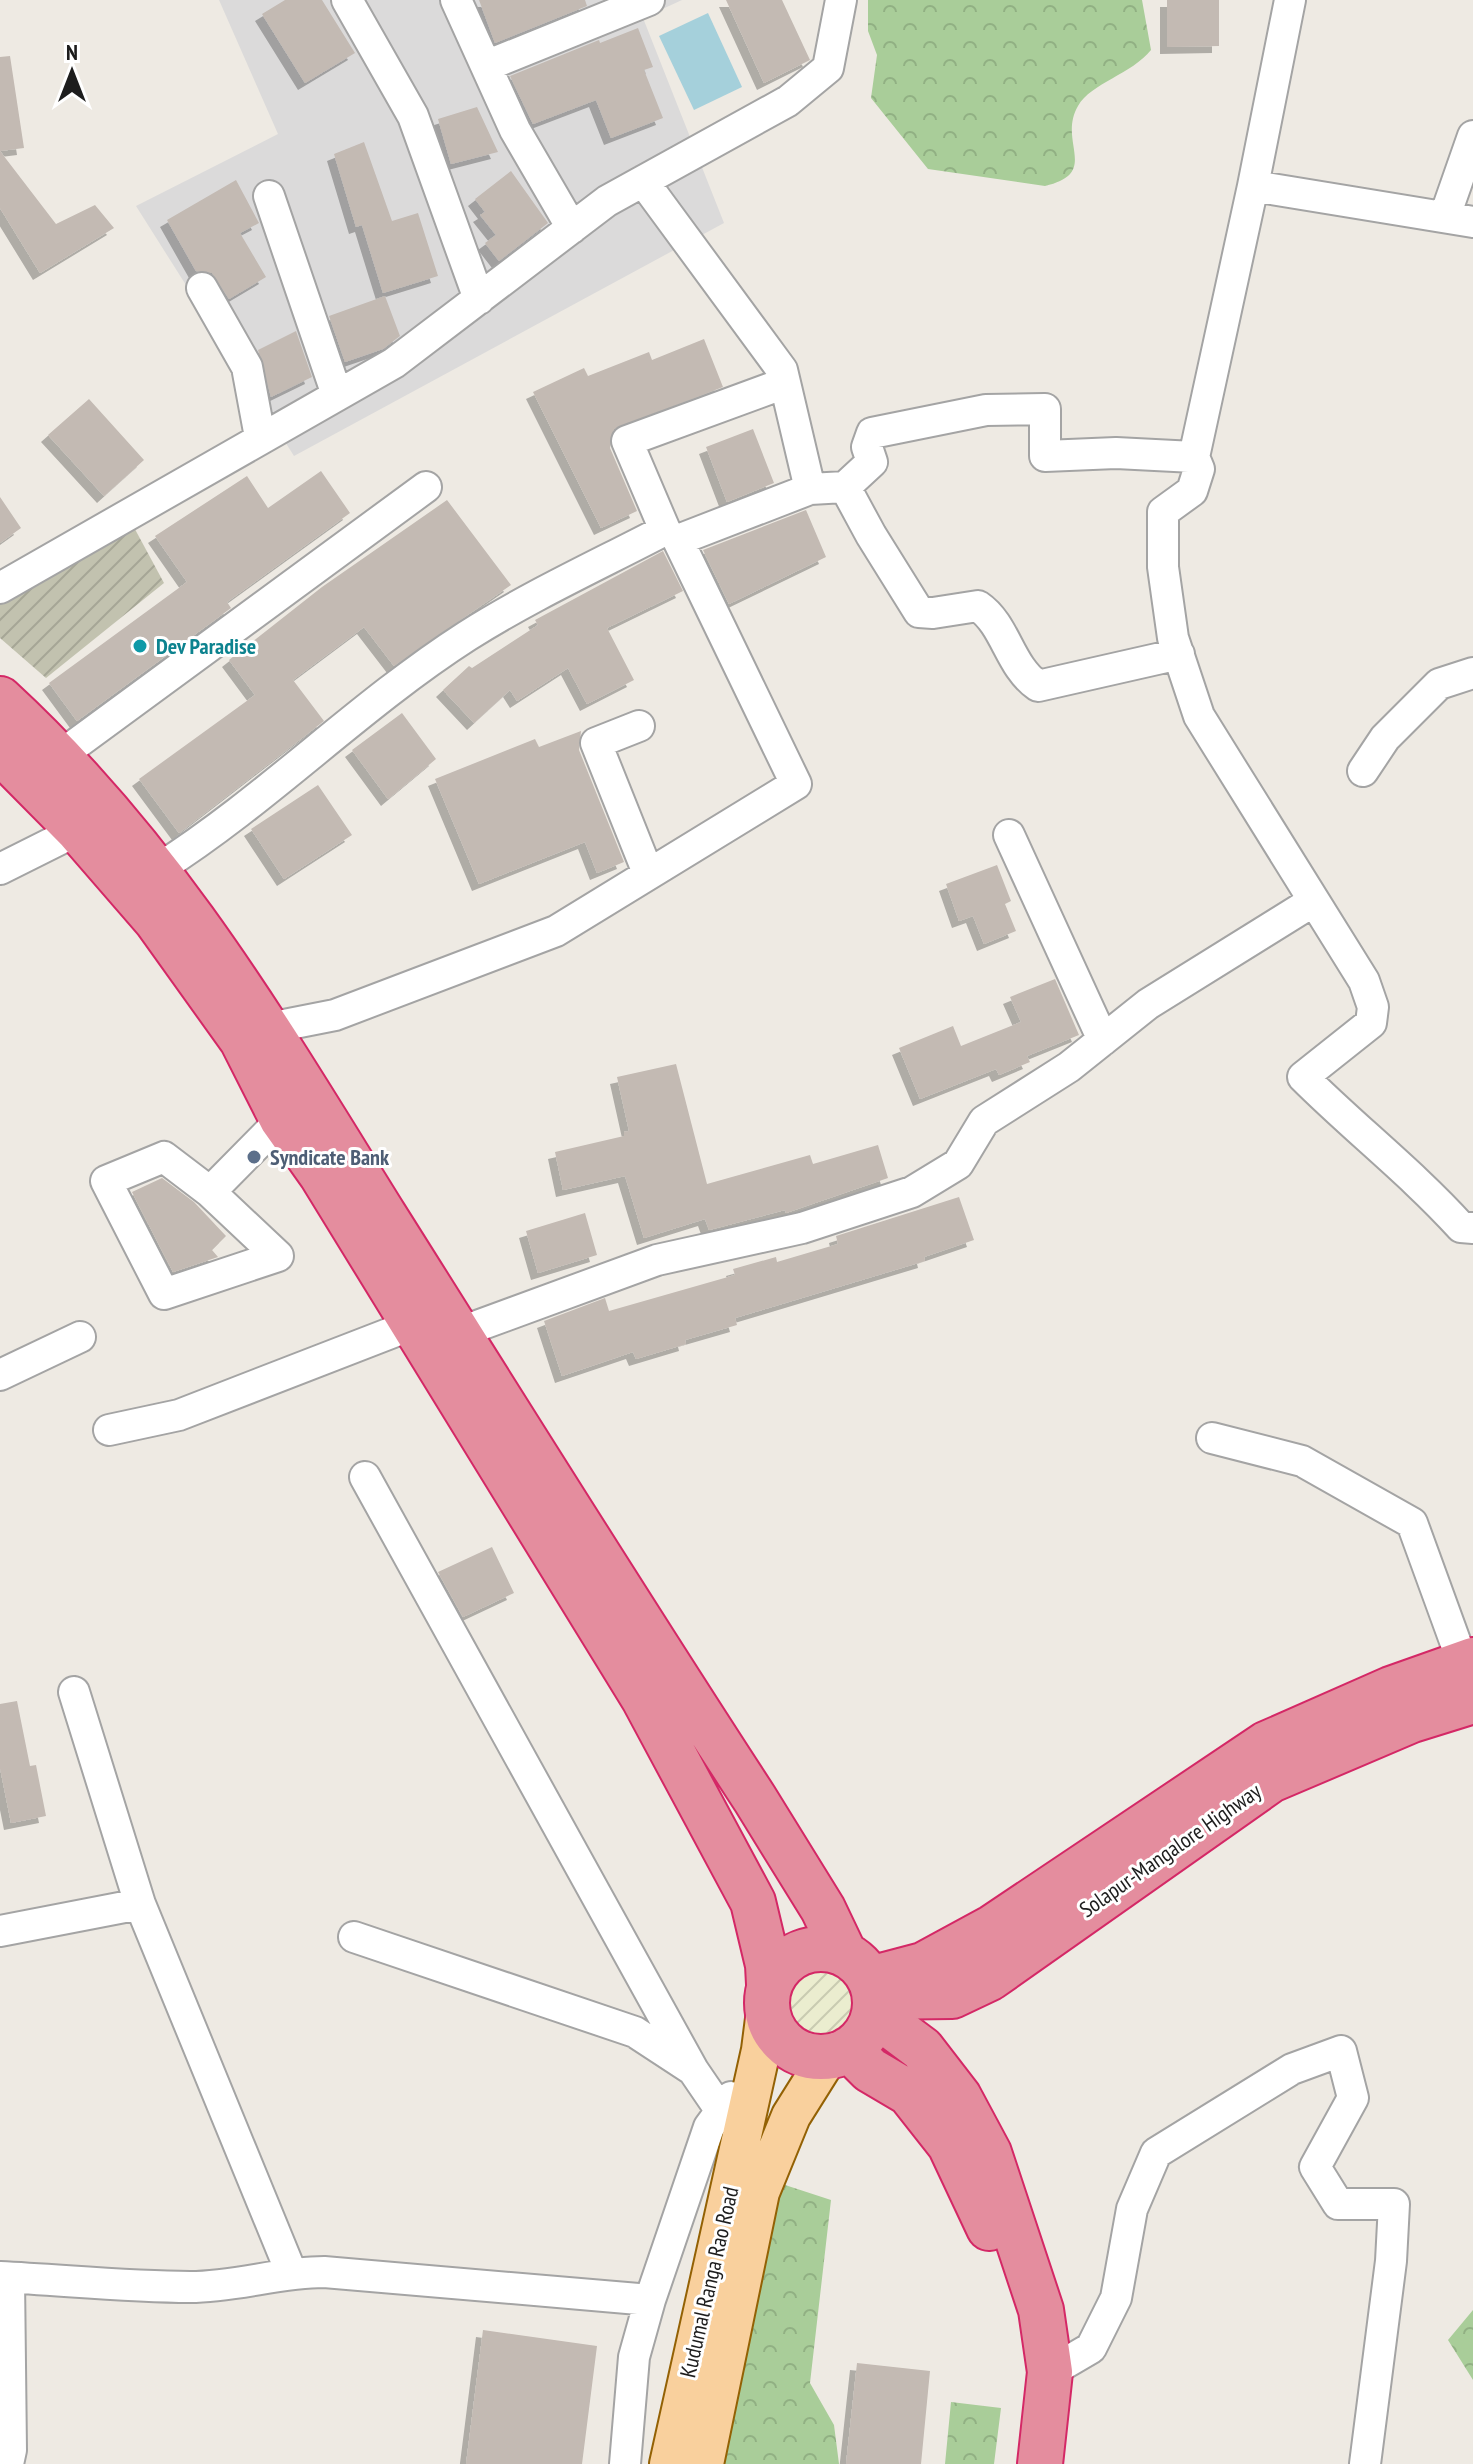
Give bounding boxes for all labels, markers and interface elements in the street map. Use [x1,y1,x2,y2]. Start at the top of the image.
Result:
north arrow [32,32,112,112]
text: N [66,38,78,66]
place label: Dev Paradise [156,632,256,660]
marker: Dev Paradise [131,637,149,655]
place label: Syndicate Bank [270,1143,390,1171]
marker: Syndicate Bank [245,1148,263,1166]
street label: Solapur-Mangalore Highway [1074,1776,1267,1923]
street label: Kudumal Ranga Rao Road [673,2184,745,2380]

